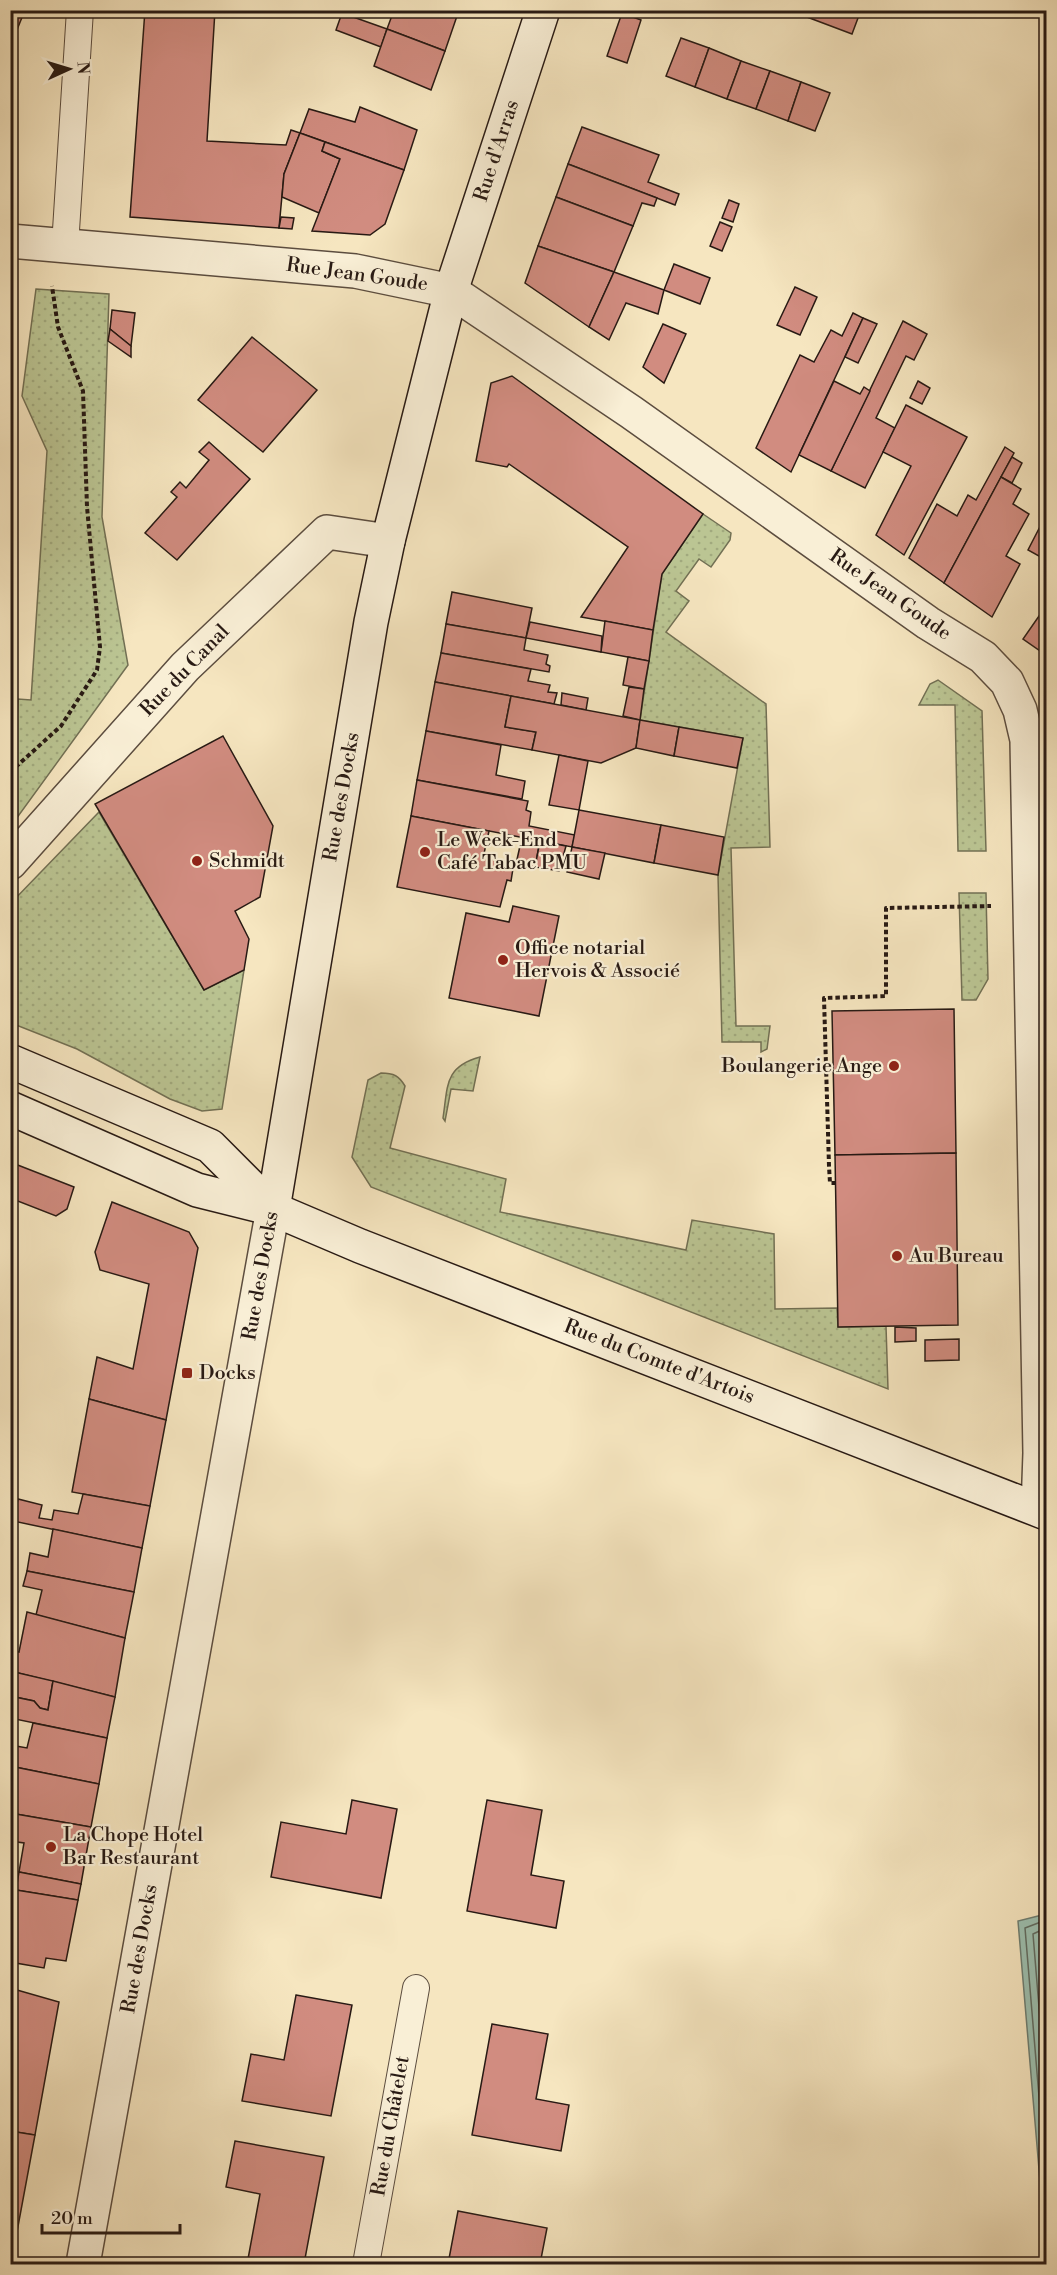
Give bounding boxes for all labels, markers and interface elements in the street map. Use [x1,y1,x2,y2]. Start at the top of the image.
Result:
north arrow [39,39,99,99]
text: N [73,61,93,75]
street label: Rue d'Arras [469,97,525,205]
street label: Rue Jean Goude [284,253,430,297]
street label: Rue Jean Goude [824,544,956,646]
street label: Rue du Canal [135,620,235,722]
street label: Rue des Docks [318,730,366,864]
place label: Le Week-End Café Tabac PMU [437,828,587,876]
marker: Le Week-End Café Tabac PMU [418,845,432,859]
place label: Schmidt [209,849,285,874]
marker: Schmidt [190,854,204,868]
place label: Office notarial Hervois & Associé [515,936,680,984]
marker: Office notarial Hervois & Associé [496,953,510,967]
place label: Boulangerie Ange [720,1054,882,1079]
marker: Boulangerie Ange [887,1059,901,1073]
street label: Rue des Docks [237,1209,285,1343]
place label: Au Bureau [908,1244,1004,1269]
marker: Au Bureau [890,1249,904,1263]
street label: Rue du Comte d'Artois [560,1314,758,1410]
place label: Docks [199,1361,256,1386]
marker: Docks [180,1366,194,1380]
place label: La Chope Hotel Bar Restaurant [62,1823,203,1871]
marker: La Chope Hotel Bar Restaurant [44,1840,58,1854]
street label: Rue des Docks [116,1882,164,2016]
street label: Rue du Châtelet [366,2054,416,2198]
scale bar [42,2197,180,2235]
text: 20 m [51,2207,93,2230]

